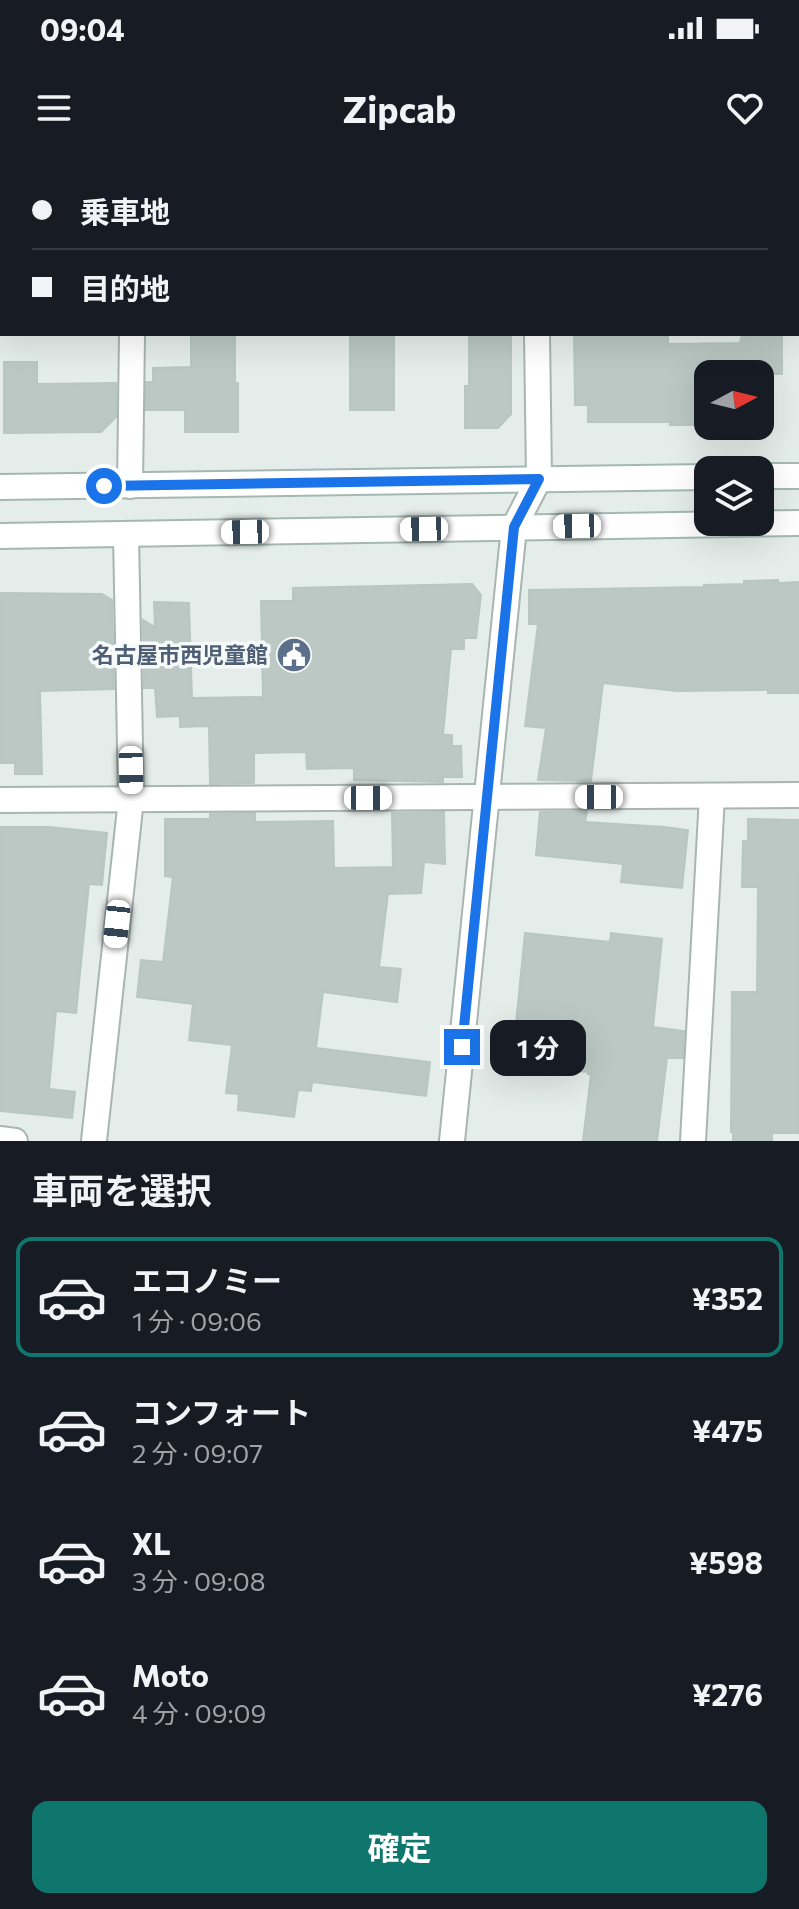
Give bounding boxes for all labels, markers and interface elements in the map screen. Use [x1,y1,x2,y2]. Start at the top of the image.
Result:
text: 09:04 [40,10,125,47]
icon: menu [32,86,76,130]
text: Zipcab [343,86,456,130]
icon: heart [723,86,767,130]
text: 乗車地 [80,192,170,229]
text: 目的地 [80,269,170,306]
north arrow [694,360,774,440]
map controls [694,360,774,536]
button: layers [694,456,774,536]
route start [86,468,122,504]
car [553,514,601,538]
car [400,517,448,541]
car [221,520,269,544]
public building icon: 名古屋市西児童館 [275,636,313,674]
place label: 名古屋市西児童館 [92,641,268,668]
car [119,746,143,794]
car [575,785,623,809]
car [344,786,392,810]
car [103,899,131,949]
callout: 1 分 [490,1019,586,1075]
route end [444,1029,480,1065]
text: 1 分 [517,1032,559,1063]
text: 車両を選択 [32,1167,212,1211]
icon: car [36,1261,108,1333]
text: エコノミー [132,1261,282,1298]
text: ¥352 [692,1279,763,1316]
text: 1 分 · 09:06 [132,1305,262,1336]
icon: car [36,1393,108,1465]
text: コンフォート [132,1393,311,1430]
text: ¥475 [692,1411,763,1448]
text: 2 分 · 09:07 [132,1437,263,1468]
text: XL [132,1524,171,1561]
icon: car [36,1525,108,1597]
text: ¥598 [689,1543,763,1580]
text: 3 分 · 09:08 [132,1565,266,1596]
text: Moto [132,1656,209,1693]
icon: car [36,1657,108,1729]
text: ¥276 [692,1675,763,1712]
text: 4 分 · 09:09 [132,1697,266,1728]
button: 確定 [32,1801,767,1893]

